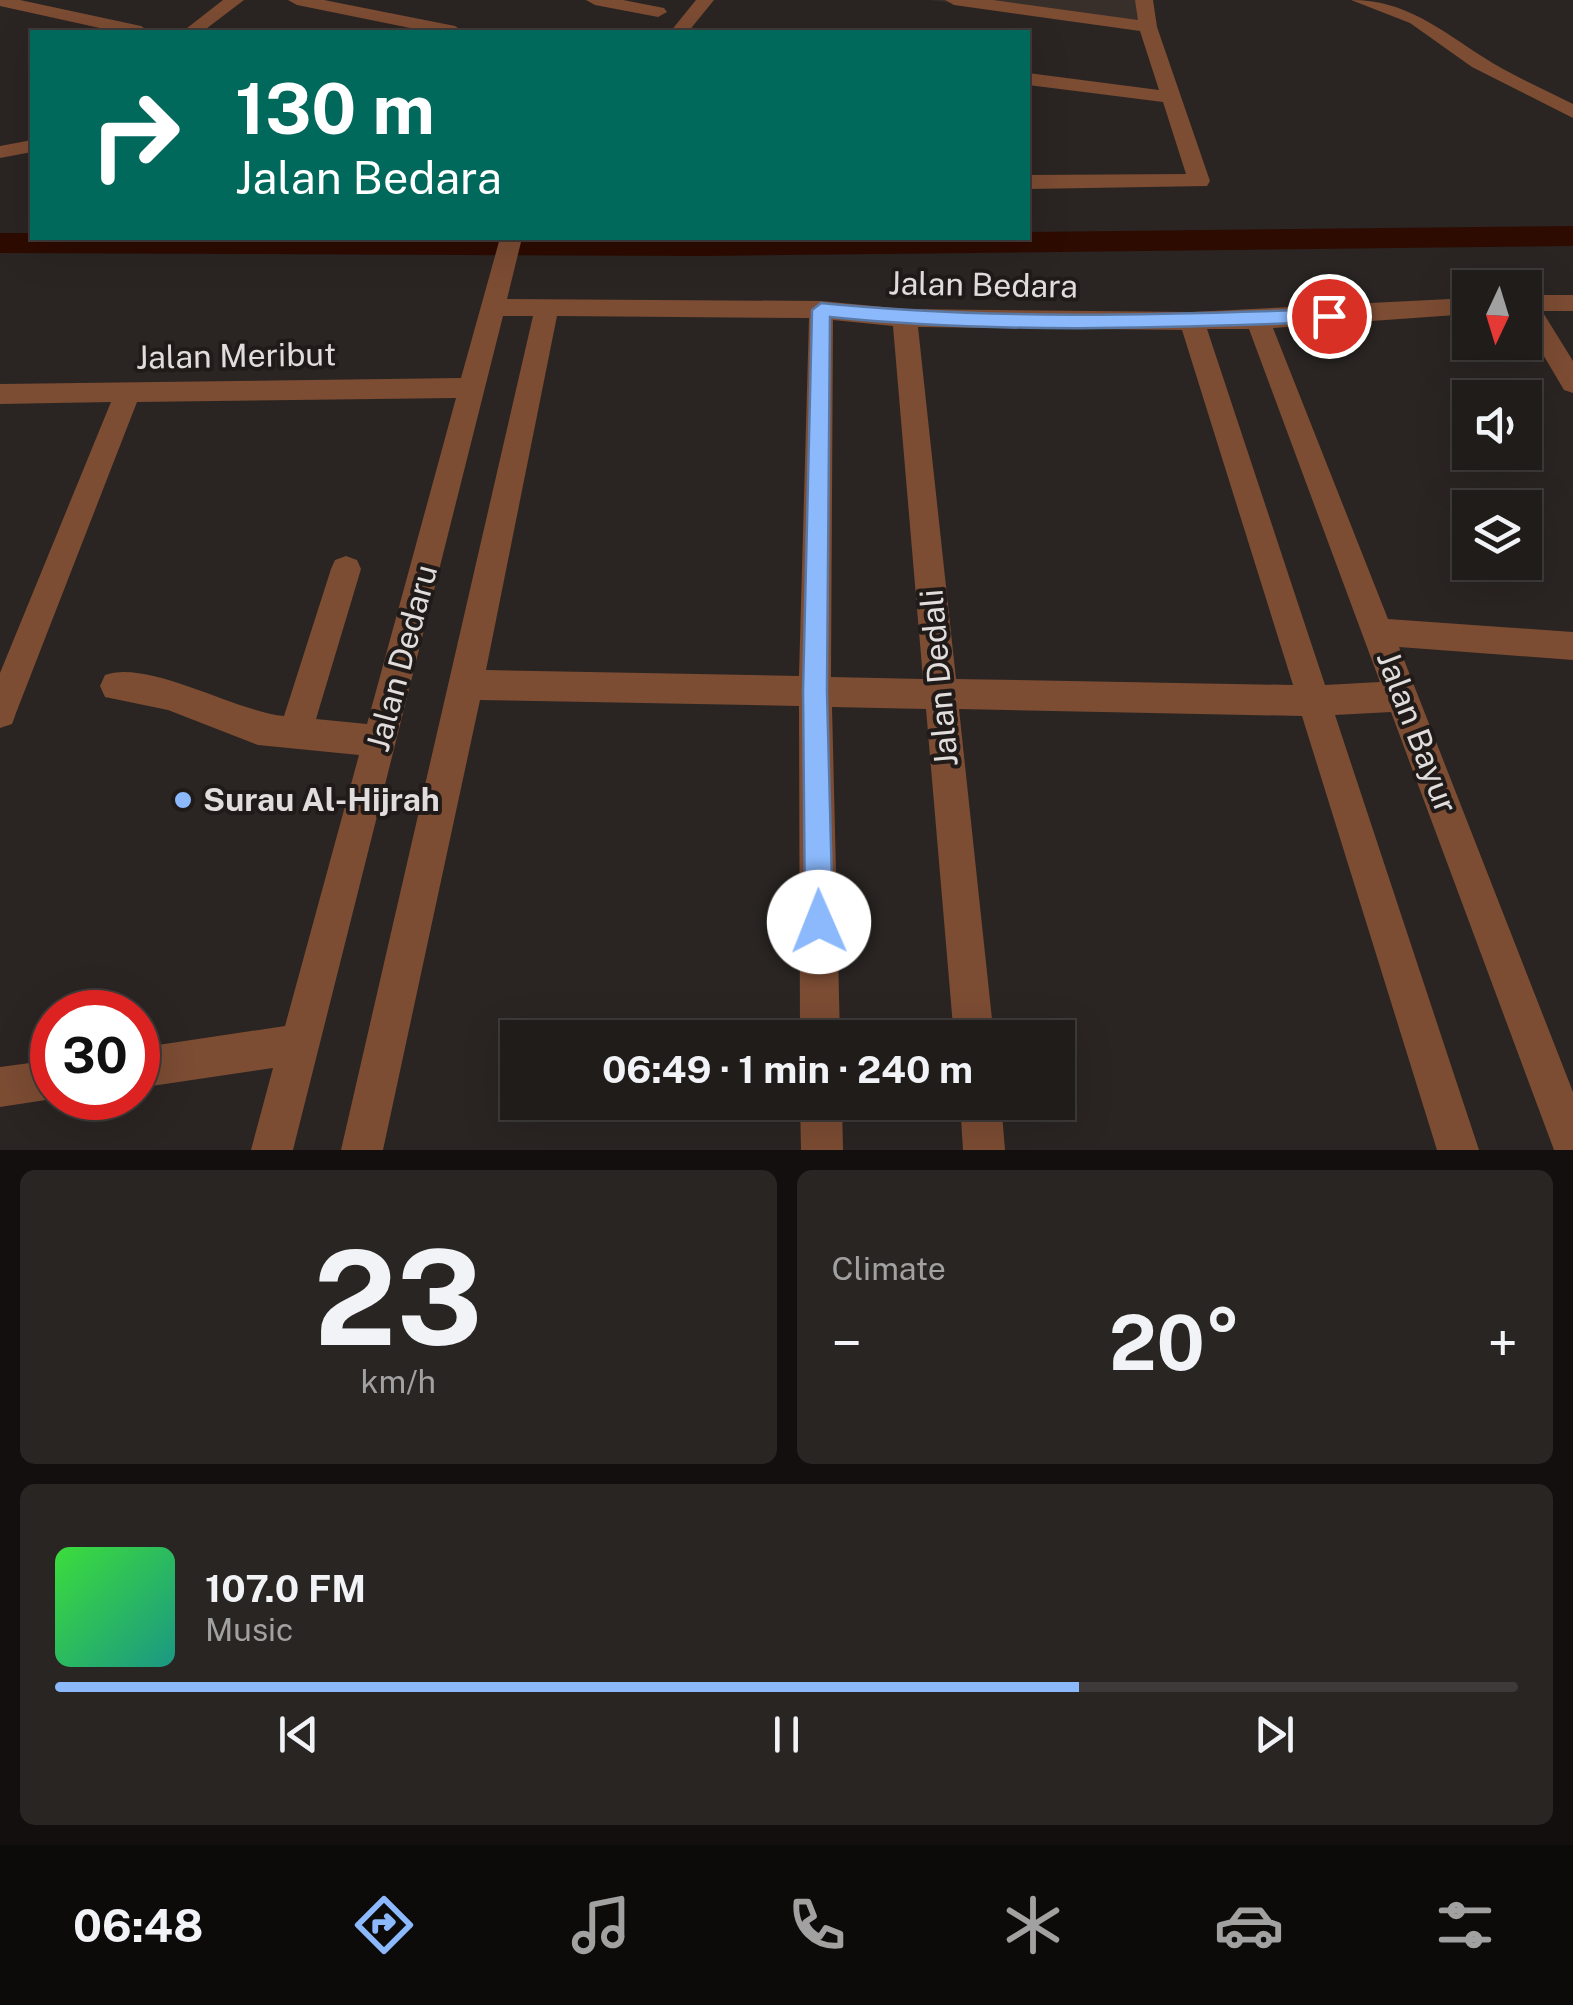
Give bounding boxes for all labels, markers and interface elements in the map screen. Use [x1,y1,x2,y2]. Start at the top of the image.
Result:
text: 130 m [235,67,435,150]
icon: right [70,70,200,200]
text: Jalan Bedara [235,151,502,204]
street label: Jalan Bedara [888,264,1078,305]
north arrow [1452,270,1542,360]
map controls [1452,270,1542,580]
pin [1287,274,1372,359]
icon: arrive [1302,289,1357,344]
street label: Jalan Meribut [135,335,337,376]
button: sound [1452,380,1542,470]
button: layers [1452,490,1542,580]
street label: Jalan Dedaru [359,560,444,755]
street label: Jalan Dedali [912,588,965,768]
street label: Jalan Bayur [1370,646,1465,818]
place label: Surau Al-Hijrah [203,781,440,818]
marker: Surau Al-Hijrah [172,789,194,811]
position arrow [767,870,871,974]
speed limit sign: 30 [30,990,160,1120]
text: 06:49 · 1 min · 240 m [602,1047,973,1092]
text: 23 [314,1222,483,1374]
text: Climate [832,1250,946,1287]
text: 20° [1109,1299,1241,1387]
text: − [832,1311,862,1375]
text: + [1487,1311,1518,1375]
text: km/h [361,1363,436,1400]
text: 107.0 FM [205,1566,366,1611]
text: Music [205,1611,293,1648]
icon: previous [271,1707,326,1762]
icon: pause [759,1707,814,1762]
icon: next [1247,1707,1302,1762]
icon: directions [349,1890,419,1960]
icon: music [566,1890,636,1960]
icon: phone [782,1890,852,1960]
icon: climate [998,1890,1068,1960]
icon: car [1214,1890,1284,1960]
icon: filters [1430,1890,1500,1960]
text: 06:48 [73,1899,203,1952]

